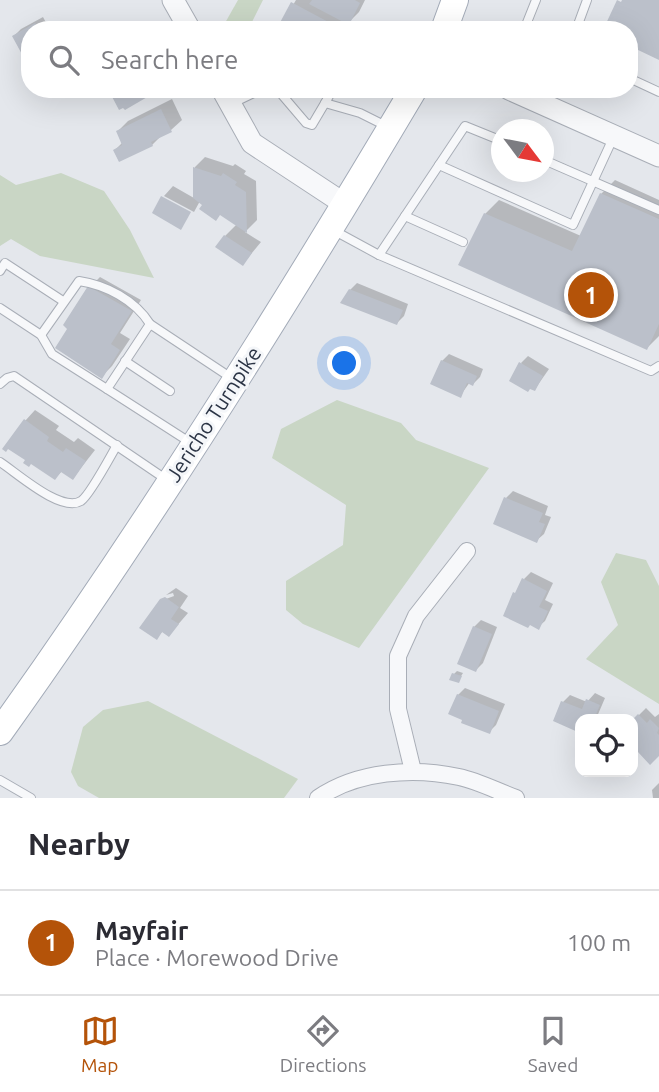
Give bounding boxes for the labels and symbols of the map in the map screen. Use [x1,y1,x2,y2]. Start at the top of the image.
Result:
north arrow [491,119,554,182]
pin: 1 [568,269,614,321]
street label: Jericho Turnpike [160,342,266,486]
your location [327,346,361,380]

